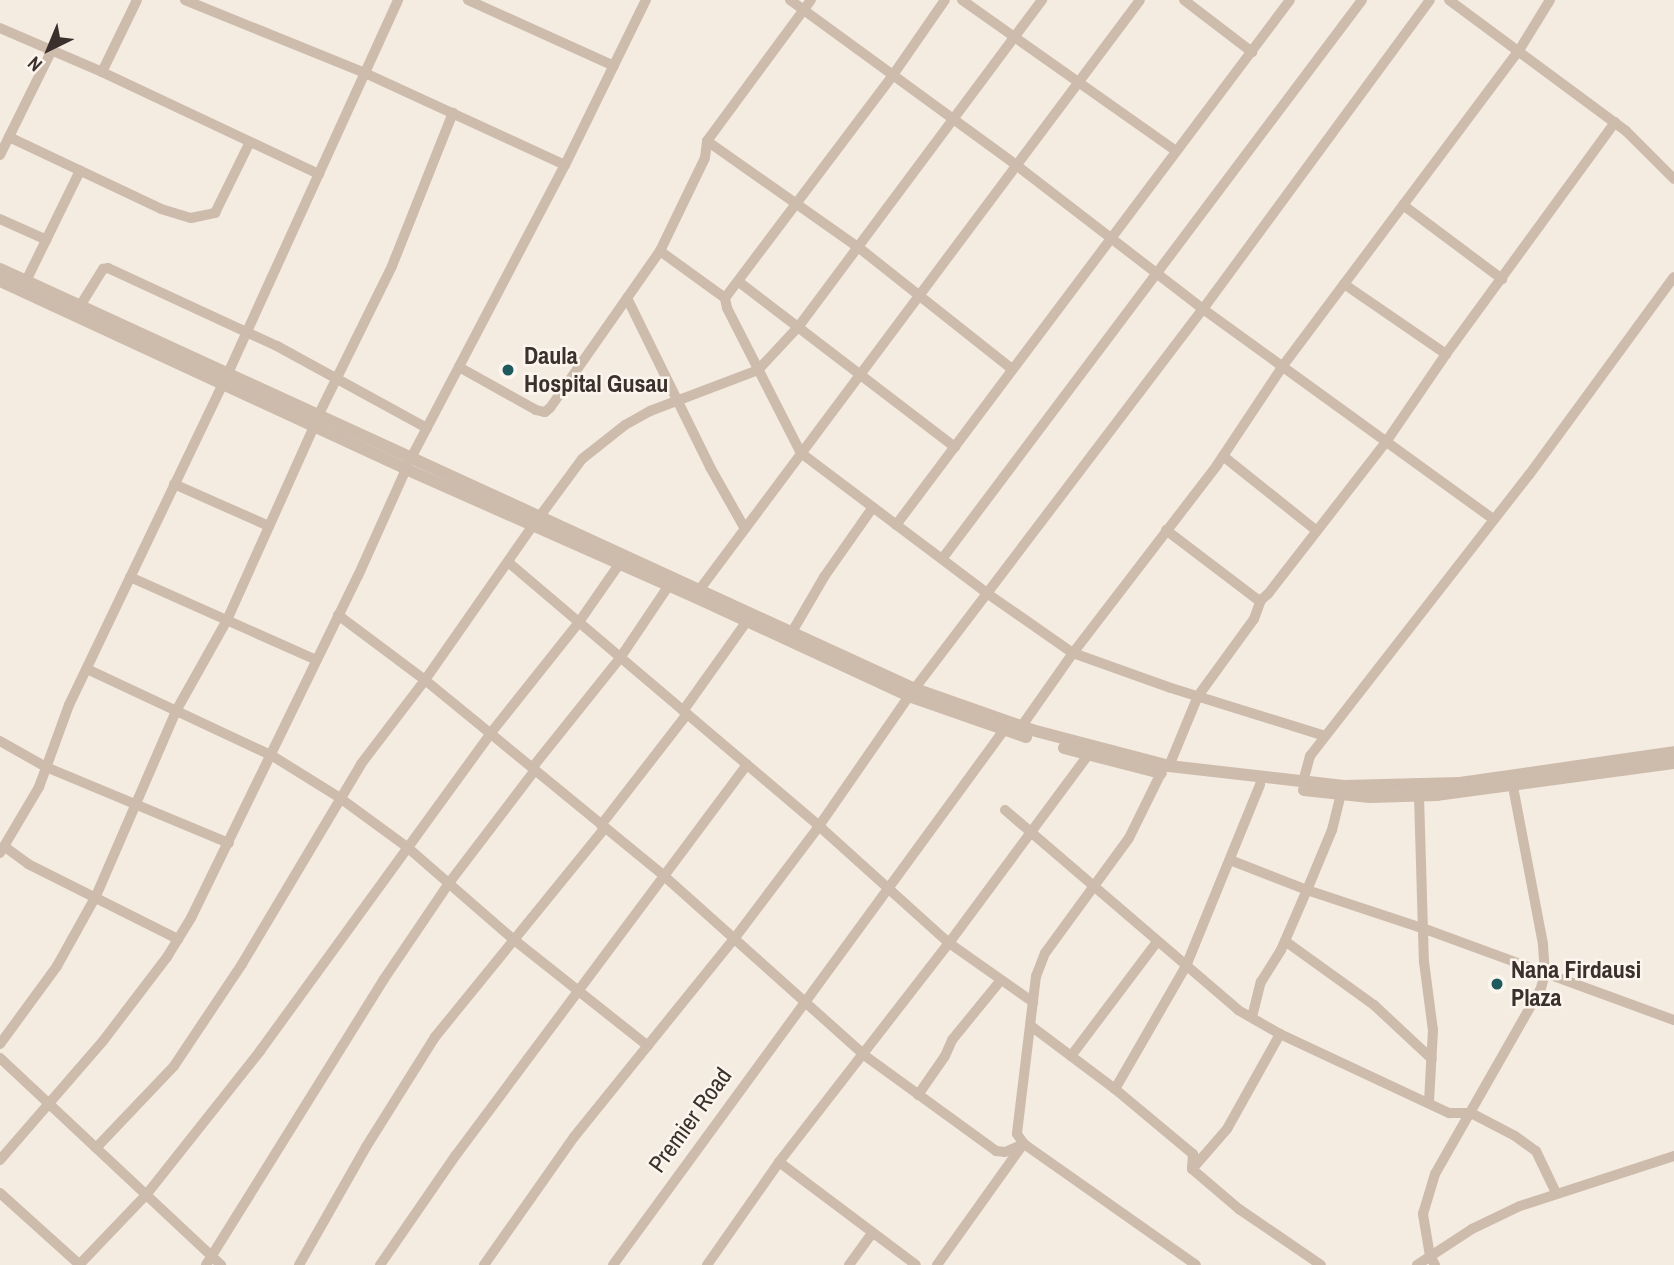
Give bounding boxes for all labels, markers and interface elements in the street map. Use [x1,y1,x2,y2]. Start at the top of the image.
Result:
north arrow [14,14,84,84]
text: N [22,51,48,78]
place label: Daula Hospital Gusau [524,342,668,398]
marker: Daula Hospital Gusau [498,360,518,380]
place label: Nana Firdausi Plaza [1511,956,1641,1012]
marker: Nana Firdausi Plaza [1489,976,1505,992]
street label: Premier Road [642,1062,738,1178]

